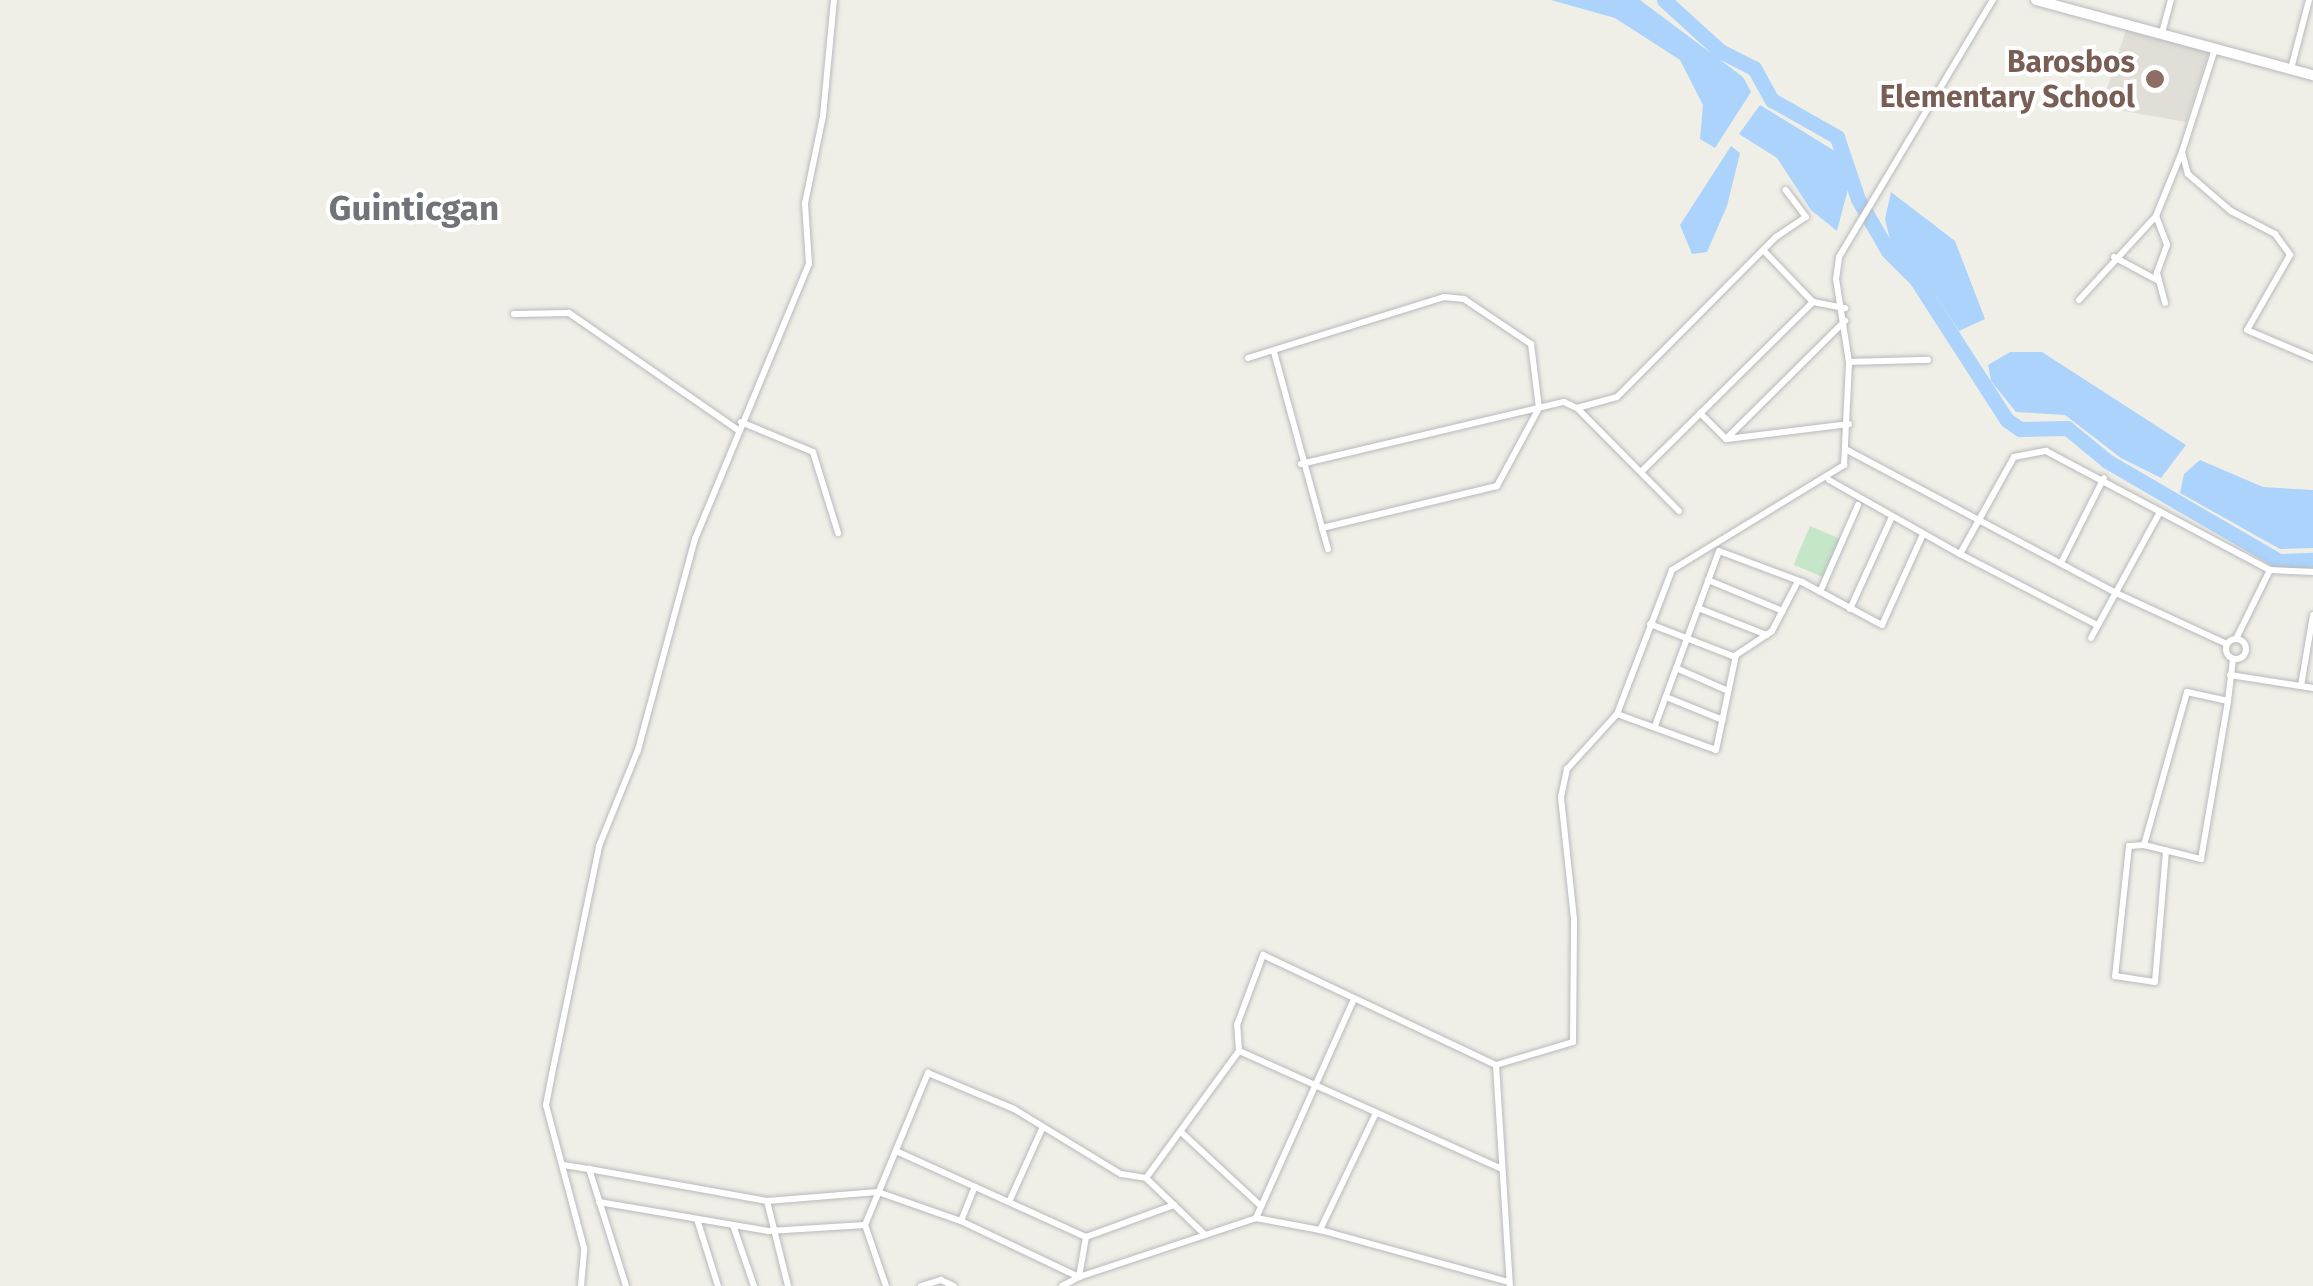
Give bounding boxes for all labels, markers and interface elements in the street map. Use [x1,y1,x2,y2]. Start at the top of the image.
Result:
place label: Barosbos Elementary School [1880,44,2135,114]
marker: Barosbos Elementary School [2144,68,2166,90]
district label: Guinticgan [329,187,499,229]

